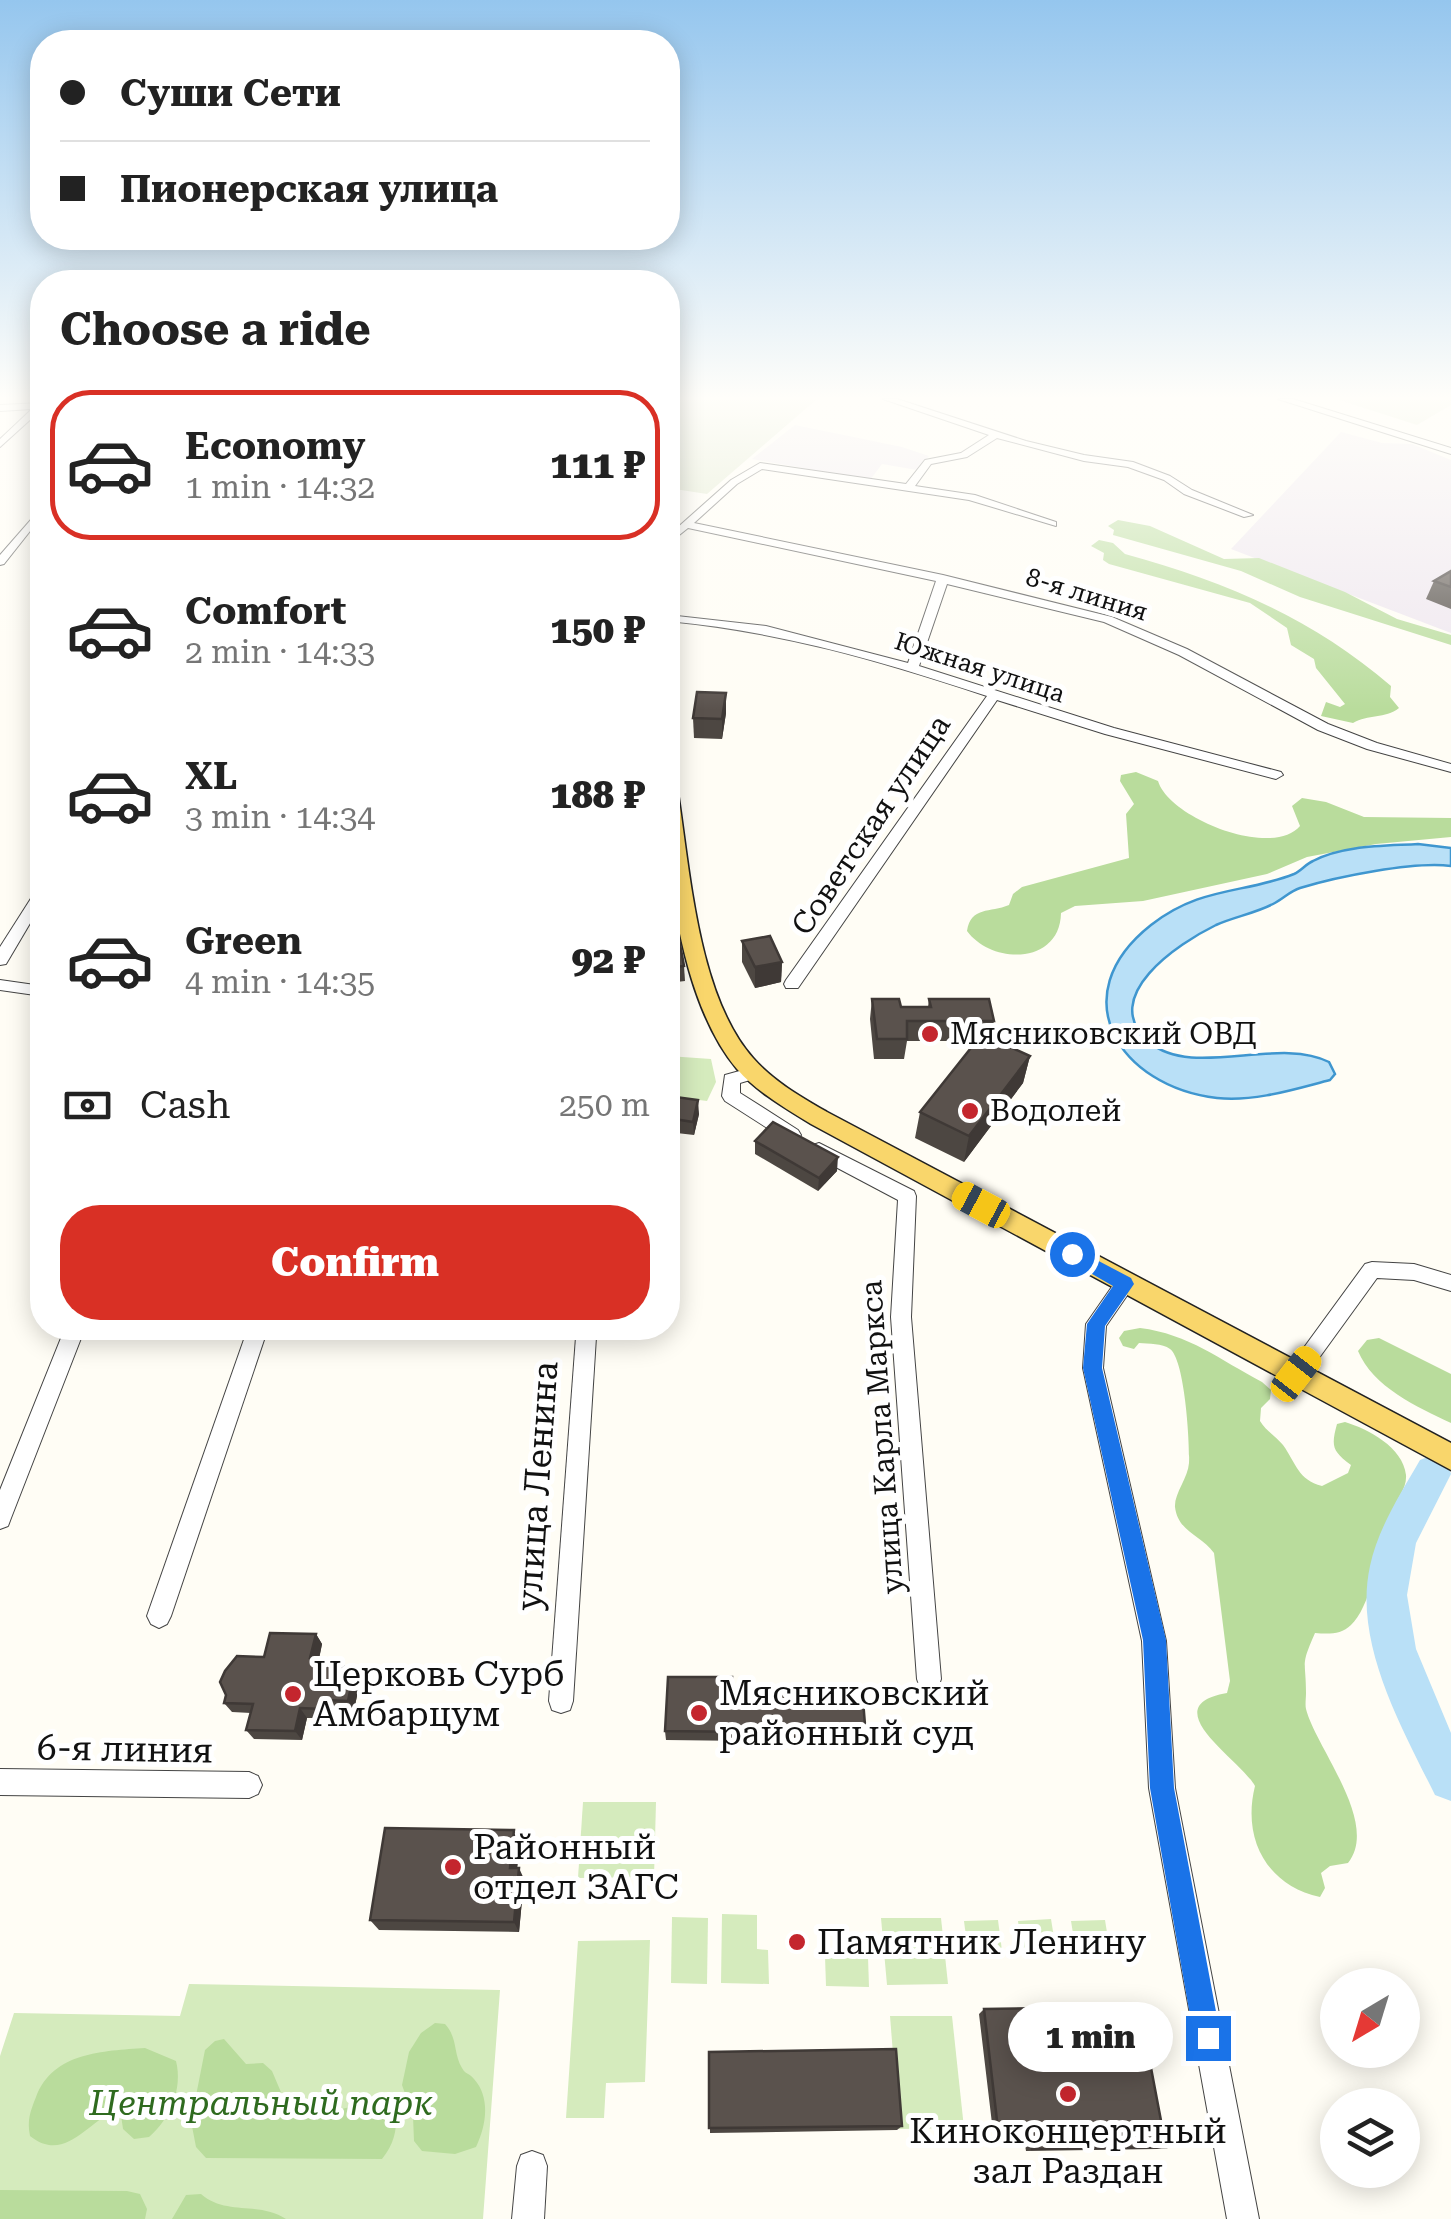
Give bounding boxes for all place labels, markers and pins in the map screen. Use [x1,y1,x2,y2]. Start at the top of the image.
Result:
place label: Мясниковский ОВД [950,1016,1257,1051]
marker: Мясниковский ОВД [919,1023,941,1045]
place label: Водолей [990,1093,1121,1128]
marker: Водолей [959,1100,981,1122]
place label: Церковь Сурб Амбарцум [313,1654,565,1735]
place label: Мясниковский районный суд [719,1673,989,1754]
marker: Церковь Сурб Амбарцум [282,1683,304,1705]
marker: Мясниковский районный суд [688,1702,710,1724]
place label: Районный отдел ЗАГС [473,1827,679,1908]
marker: Районный отдел ЗАГС [442,1856,464,1878]
place label: Памятник Ленину [817,1922,1146,1963]
marker: Памятник Ленину [786,1931,808,1953]
marker: Киноконцертный зал Раздан [1057,2083,1079,2105]
place label: Киноконцертный зал Раздан [909,2111,1227,2192]

